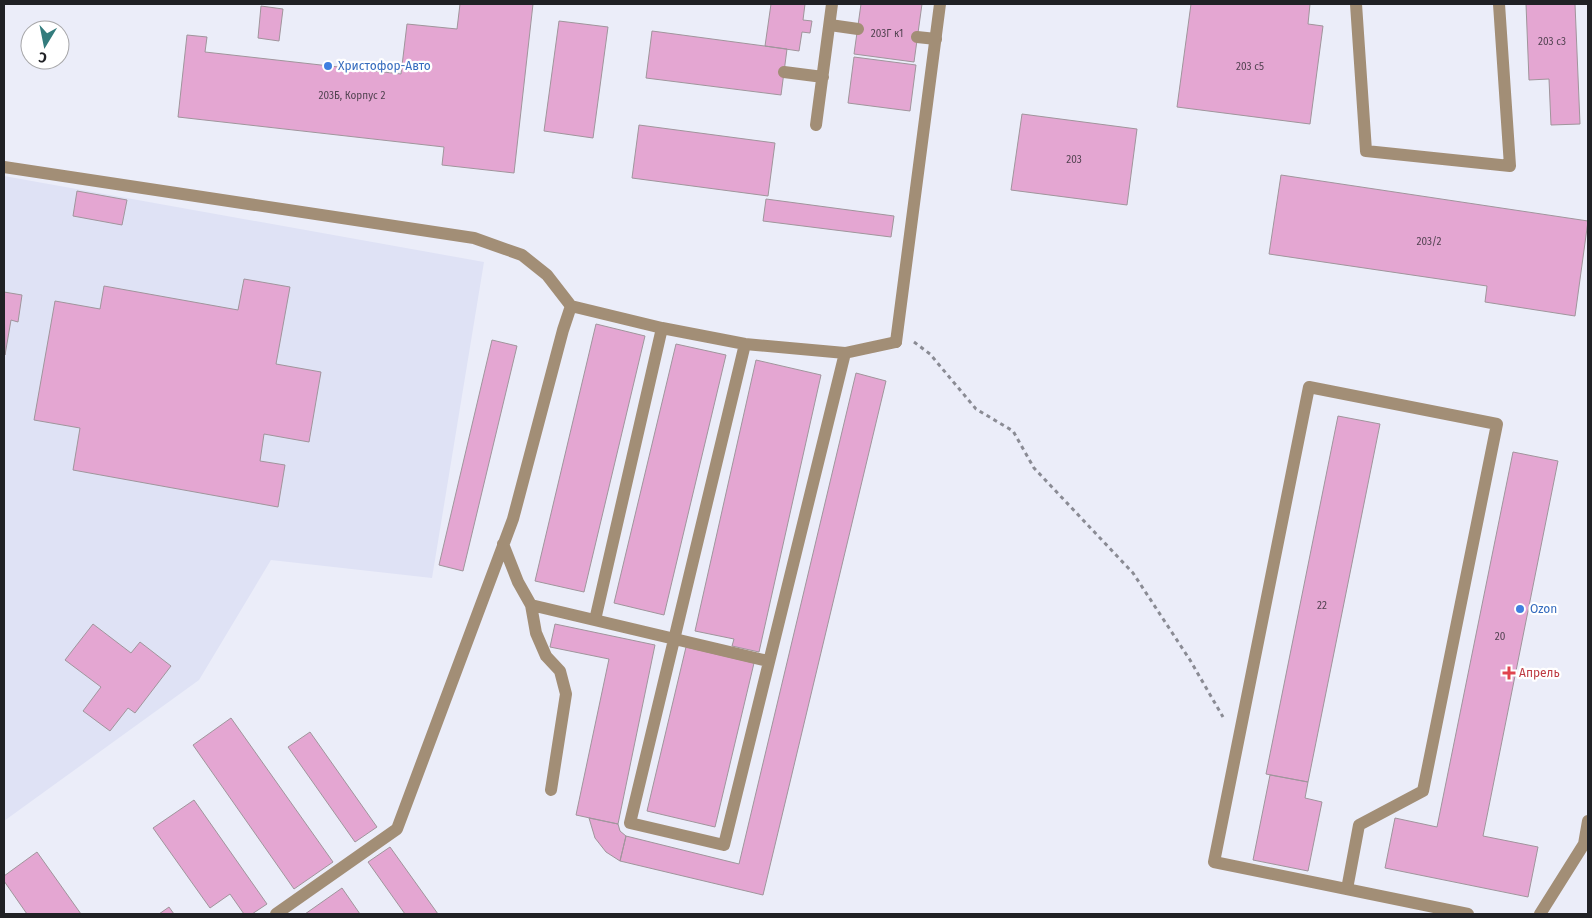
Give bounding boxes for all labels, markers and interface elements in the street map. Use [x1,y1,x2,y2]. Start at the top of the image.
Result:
north arrow [20,20,70,70]
house number: 203Г к1 [871,28,903,40]
house number: 203 с3 [1538,36,1566,48]
text: С [37,48,48,66]
place label: Христофор-Авто [338,59,431,73]
marker: Христофор-Авто [322,60,334,72]
house number: 203 с5 [1236,61,1264,73]
house number: 203Б, Корпус 2 [319,90,386,102]
house number: 203 [1066,154,1082,166]
house number: 203/2 [1417,236,1442,248]
house number: 22 [1317,600,1327,612]
place label: Ozon [1530,602,1557,616]
marker: Ozon [1514,603,1526,615]
house number: 20 [1495,631,1506,643]
place label: Апрель [1519,666,1560,680]
marker: Апрель [1503,667,1515,679]

